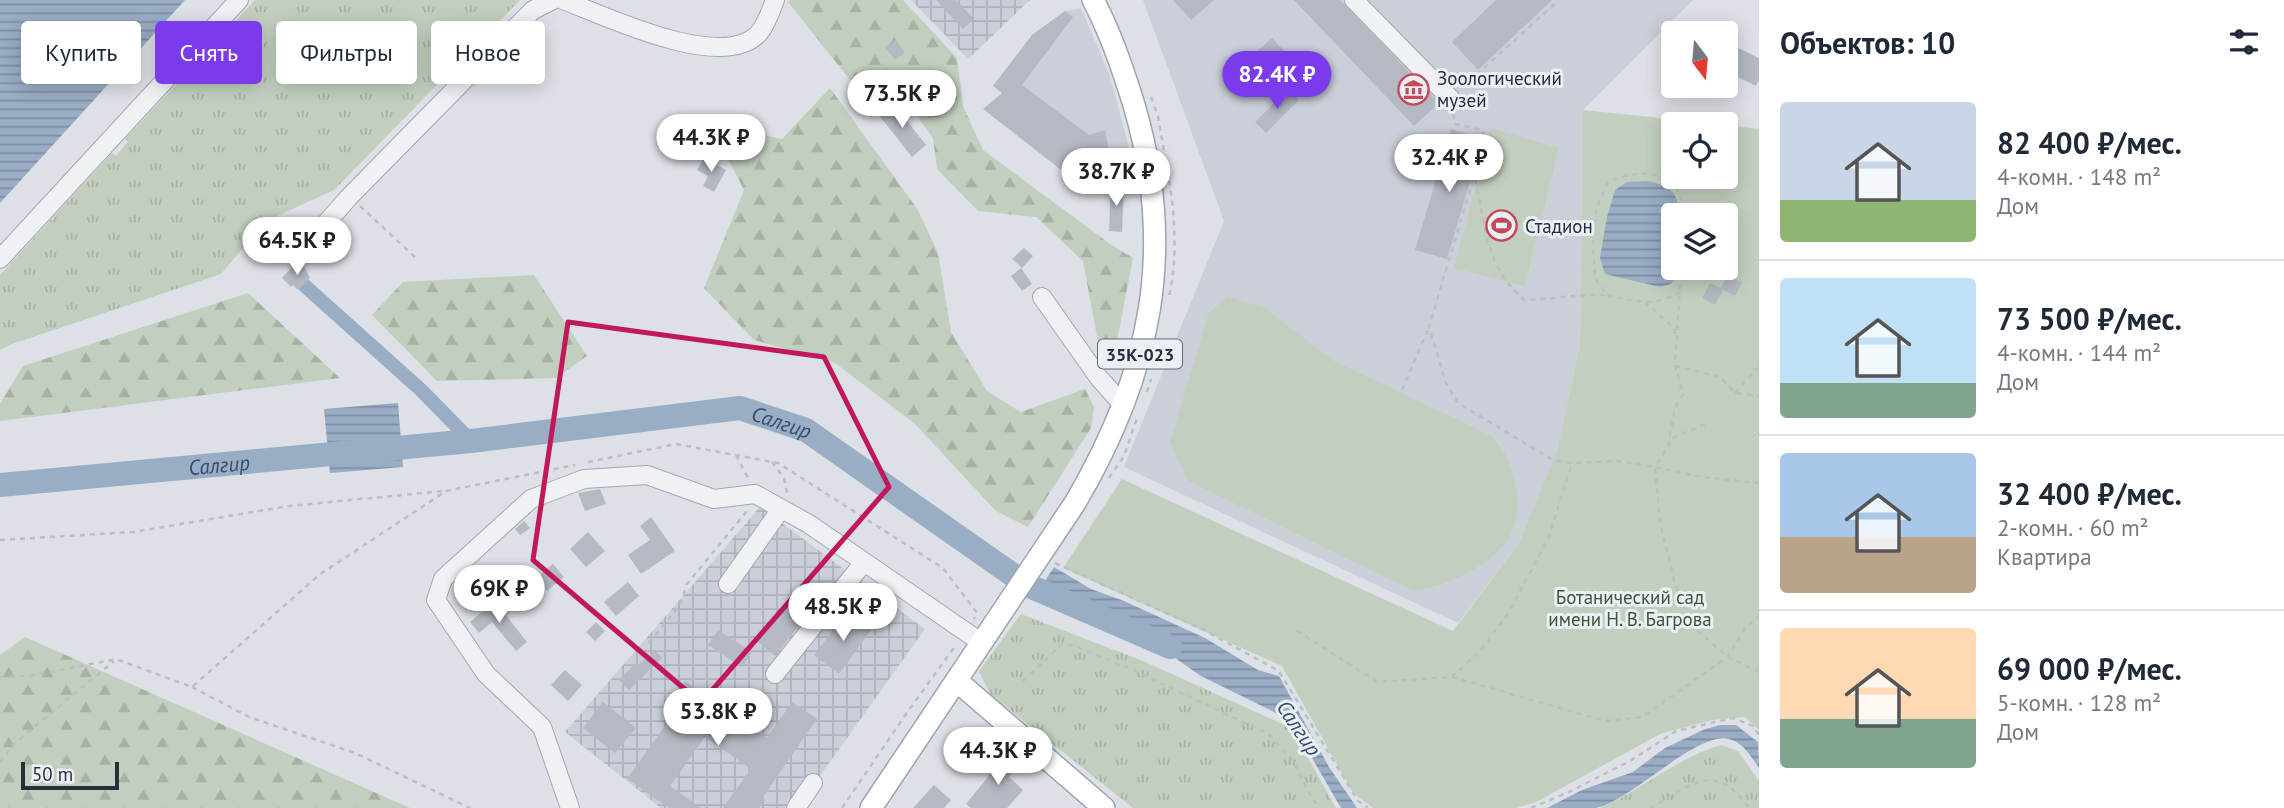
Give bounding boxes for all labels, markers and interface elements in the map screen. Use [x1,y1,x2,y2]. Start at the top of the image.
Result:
chip: Купить [21,21,141,84]
chip: Снять [155,21,262,84]
chip: Фильтры [276,21,417,84]
chip: Новое [431,21,545,84]
north arrow [1661,21,1738,98]
map controls [1661,21,1738,280]
text: Объектов: 10 [1780,23,1955,62]
icon: filters [2225,23,2263,61]
pin: 82.4K ₽ [1212,52,1342,111]
text: 82.4K ₽ [1238,59,1316,88]
place label: Зоологический музей [1437,66,1562,112]
pin: 73.5K ₽ [837,71,967,130]
museum icon: Зоологический музей [1397,72,1431,106]
text: 73.5K ₽ [863,78,941,107]
button: locate [1661,112,1738,189]
pin: 44.3K ₽ [646,114,776,174]
text: 44.3K ₽ [672,122,750,151]
text: 82 400 ₽/мес. [1997,123,2182,162]
icon: home [1836,130,1920,214]
pin: 32.4K ₽ [1384,134,1514,194]
text: 32.4K ₽ [1410,142,1488,171]
pin: 38.7K ₽ [1051,148,1181,208]
text: 38.7K ₽ [1077,156,1155,185]
text: 4-комн. · 148 m² [1997,162,2161,191]
text: Дом [1997,191,2039,220]
button: layers [1661,203,1738,280]
sports icon: Стадион [1485,209,1519,243]
place label: Стадион [1525,214,1593,238]
pin: 64.5K ₽ [232,218,362,277]
text: 64.5K ₽ [258,225,336,254]
text: 73 500 ₽/мес. [1997,299,2182,338]
icon: home [1836,306,1920,390]
text: 4-комн. · 144 m² [1997,338,2161,367]
road number: 35К-023 [1098,340,1182,368]
text: Дом [1997,367,2039,396]
water label: Салгир [748,399,815,444]
water label: Салгир [187,448,251,481]
text: 32 400 ₽/мес. [1997,474,2182,513]
icon: home [1836,481,1920,565]
text: 2-комн. · 60 m² [1997,513,2149,542]
text: Квартира [1997,542,2092,571]
pin: 69K ₽ [450,566,548,625]
text: 69K ₽ [470,573,528,602]
pin: 48.5K ₽ [778,584,908,643]
park label: Ботанический сад имени Н. В. Багрова [1548,585,1712,631]
text: 48.5K ₽ [804,591,882,620]
text: 69 000 ₽/мес. [1997,649,2182,688]
icon: home [1836,656,1920,740]
pin: 53.8K ₽ [653,688,783,748]
text: 5-комн. · 128 m² [1997,688,2161,717]
water label: Салгир [1271,695,1327,761]
text: 53.8K ₽ [679,696,757,725]
text: Дом [1997,717,2039,746]
pin: 44.3K ₽ [933,728,1063,787]
text: 44.3K ₽ [959,735,1037,764]
scale bar [21,759,119,791]
text: 50 m [32,762,73,786]

